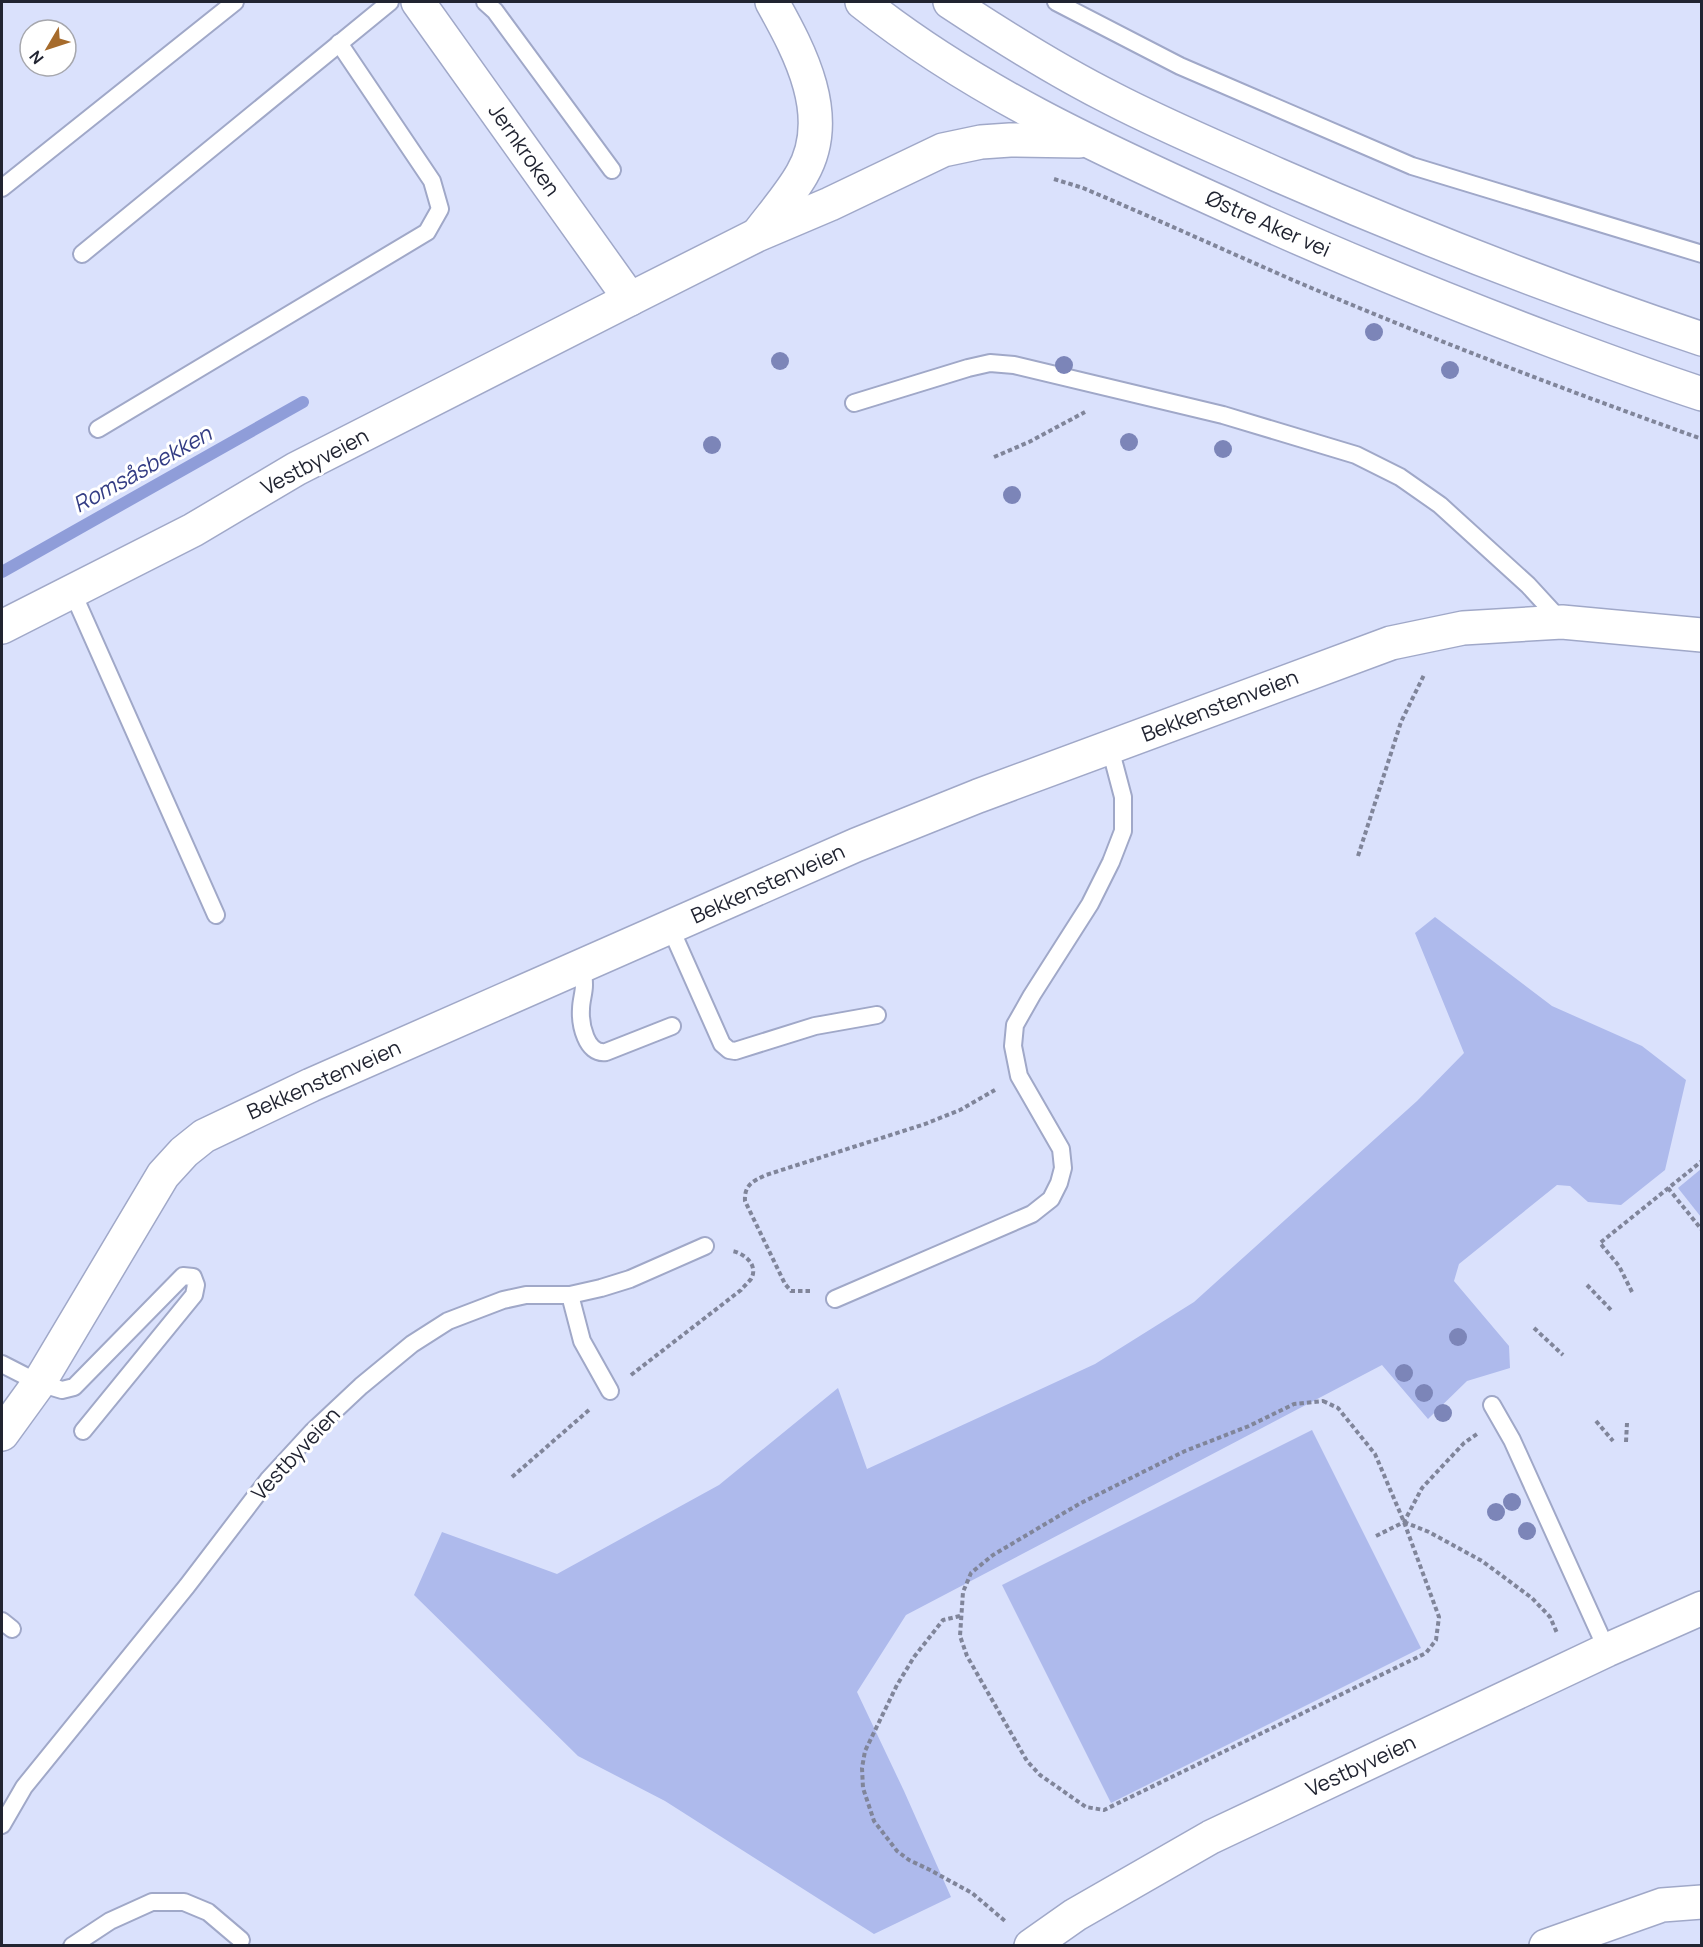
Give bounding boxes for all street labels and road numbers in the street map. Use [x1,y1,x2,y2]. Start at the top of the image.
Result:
street label: Jernkroken [483,98,567,201]
street label: Østre Aker vei [1202,183,1335,263]
street label: Vestbyveien [256,421,373,501]
street label: Bekkenstenveien [1137,662,1302,748]
street label: Bekkenstenveien [686,837,849,930]
street label: Bekkenstenveien [242,1033,405,1126]
street label: Vestbyveien [245,1401,346,1506]
street label: Vestbyveien [1301,1727,1420,1803]

